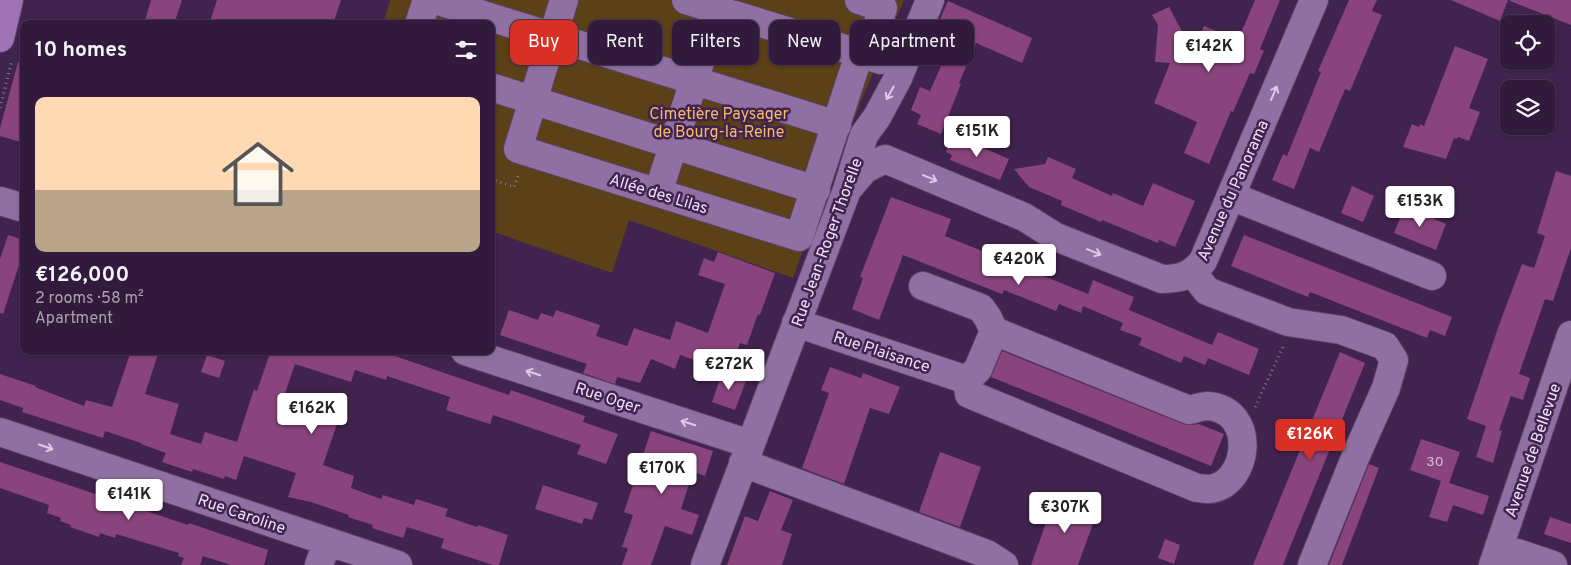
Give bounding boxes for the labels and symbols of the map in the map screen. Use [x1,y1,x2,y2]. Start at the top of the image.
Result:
pin: €142K [1174,30,1244,73]
one-way arrow [885,85,895,100]
one-way arrow [1271,86,1280,101]
park label: Cimetière Paysager de Bourg-la-Reine [649,105,789,143]
pin: €151K [942,116,1012,158]
street label: Avenue du Panorama [1194,117,1274,264]
street label: Rue Jean-Roger Thorelle [788,156,868,330]
street label: Allée des Lilas [607,170,710,219]
one-way arrow [922,173,937,183]
pin: €153K [1385,186,1455,228]
pin: €420K [984,244,1054,286]
one-way arrow [1086,248,1101,257]
street label: Rue Plaisance [831,328,932,378]
pin: €272K [694,348,764,391]
one-way arrow [526,368,542,378]
street label: Rue Oger [572,379,642,419]
street label: Avenue de Bellevue [1502,381,1566,520]
pin: €162K [277,392,347,435]
one-way arrow [680,418,696,428]
pin: €126K [1275,418,1345,461]
one-way arrow [38,443,53,452]
pin: €170K [627,452,697,495]
house number: 30 [1426,454,1444,471]
pin: €141K [94,478,164,521]
street label: Rue Caroline [195,491,288,539]
pin: €307K [1030,492,1100,534]

